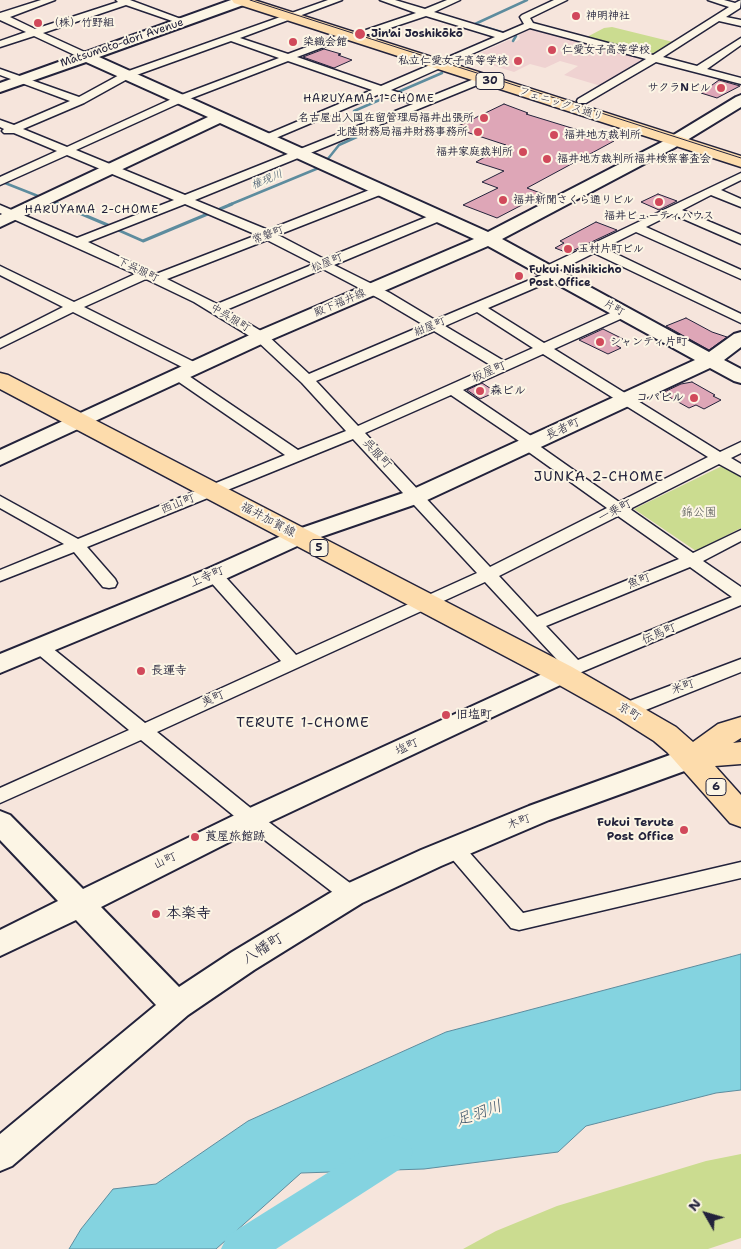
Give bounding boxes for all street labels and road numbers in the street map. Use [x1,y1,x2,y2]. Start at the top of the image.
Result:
street label: Matsumoto-dori Avenue [59,16,185,70]
road number: 30 [476,72,504,90]
street label: フェニックス通り [517,84,605,124]
street label: 常磐町 [250,223,286,247]
street label: 松屋町 [309,251,345,275]
street label: 下呉服町 [115,255,161,285]
street label: 殿下福井線 [312,286,368,320]
street label: 片町 [601,297,627,319]
street label: 中呉服町 [208,301,252,335]
street label: 紺屋町 [412,314,448,340]
street label: 板屋町 [470,358,508,386]
street label: 長者町 [544,415,582,443]
street label: 呉服町 [359,436,395,472]
street label: 西山町 [159,491,197,517]
street label: 一乗町 [596,496,634,526]
street label: 福井加賀線 [238,500,298,540]
road number: 5 [310,540,328,556]
street label: 上寺町 [188,563,226,591]
street label: 魚町 [625,570,653,592]
street label: 伝馬町 [640,620,678,648]
street label: 米町 [669,676,697,698]
street label: 夷町 [199,688,227,710]
street label: 京町 [615,700,643,724]
street label: 塩町 [393,735,421,759]
road number: 6 [706,779,726,796]
street label: 木町 [505,811,533,833]
street label: 山町 [151,849,179,873]
street label: 八幡町 [239,929,287,969]

